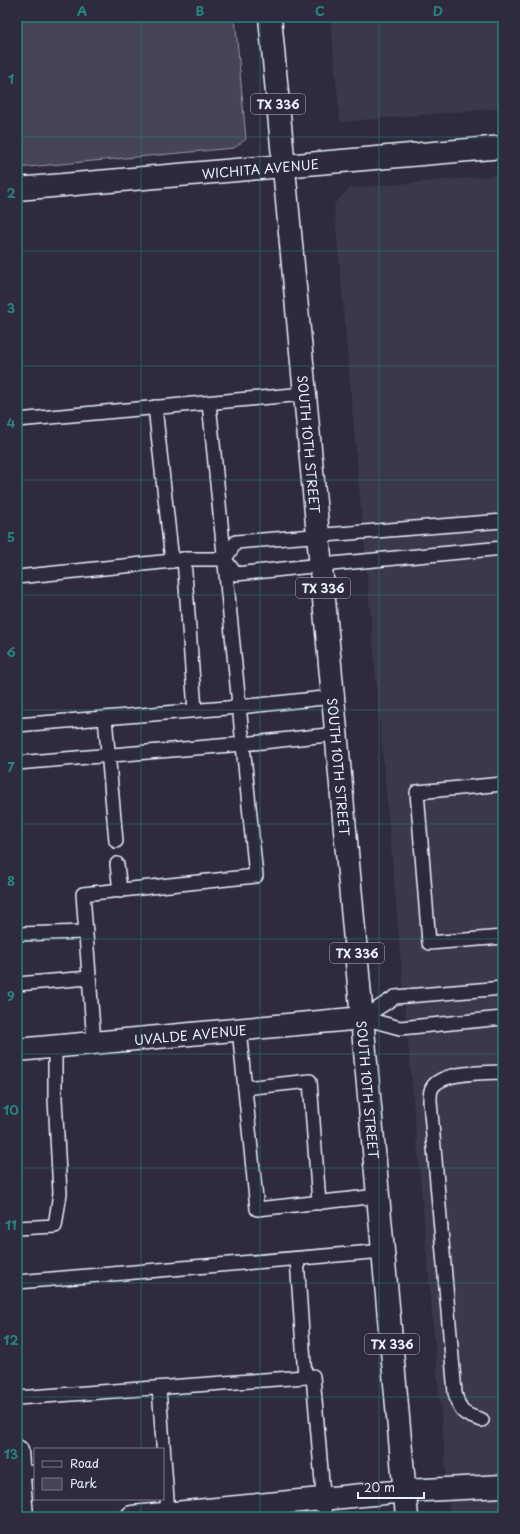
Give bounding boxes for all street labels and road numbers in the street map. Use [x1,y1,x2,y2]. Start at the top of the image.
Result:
road number: TX 336 [251,94,305,114]
street label: WICHITA AVENUE [201,153,319,183]
street label: SOUTH 10TH STREET [294,374,325,514]
road number: TX 336 [296,578,350,598]
street label: SOUTH 10TH STREET [324,697,355,837]
road number: TX 336 [330,943,384,963]
street label: UVALDE AVENUE [133,1019,248,1049]
street label: SOUTH 10TH STREET [353,1020,384,1159]
road number: TX 336 [365,1334,419,1354]

